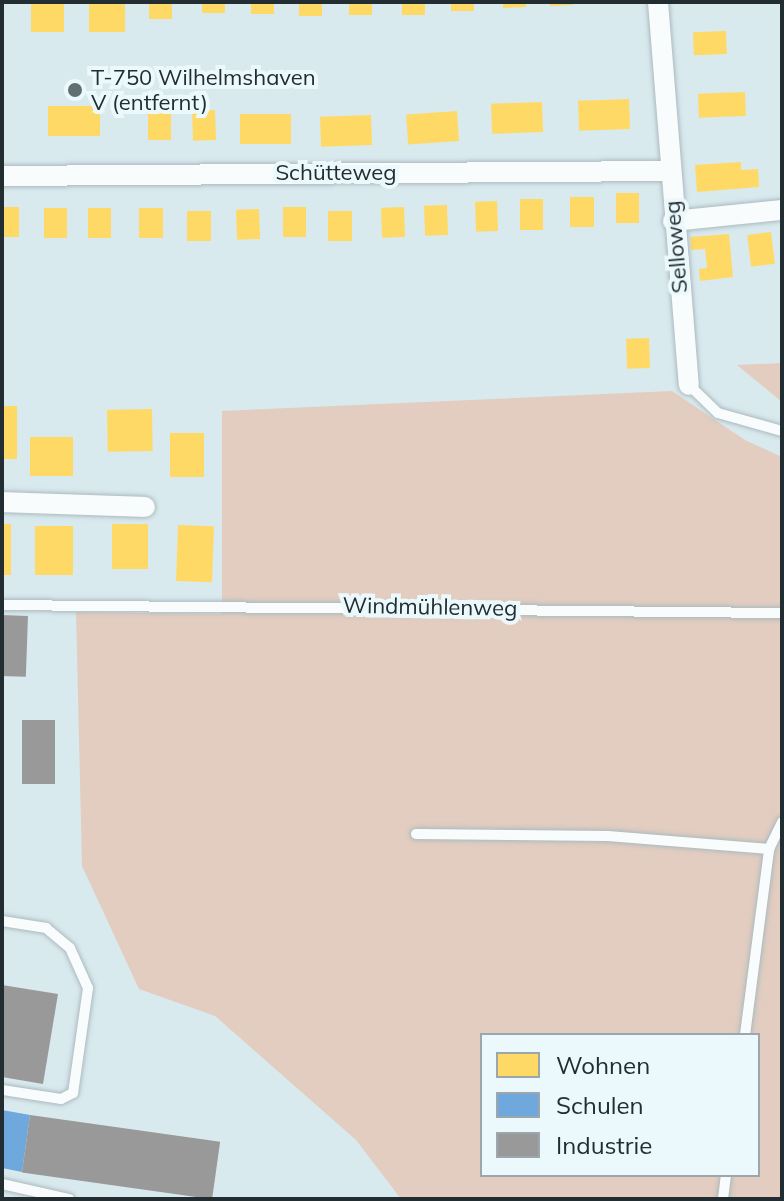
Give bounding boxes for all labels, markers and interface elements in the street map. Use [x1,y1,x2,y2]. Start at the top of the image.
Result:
place label: T-750 Wilhelmshaven V (entfernt) [91,64,316,116]
marker: T-750 Wilhelmshaven V (entfernt) [66,81,84,99]
street label: Schütteweg [275,160,397,186]
street label: Selloweg [659,200,693,294]
street label: Windmühlenweg [342,592,518,622]
legend [480,1033,760,1177]
text: Wohnen [556,1050,650,1080]
text: Schulen [556,1090,644,1120]
text: Industrie [556,1130,652,1160]

